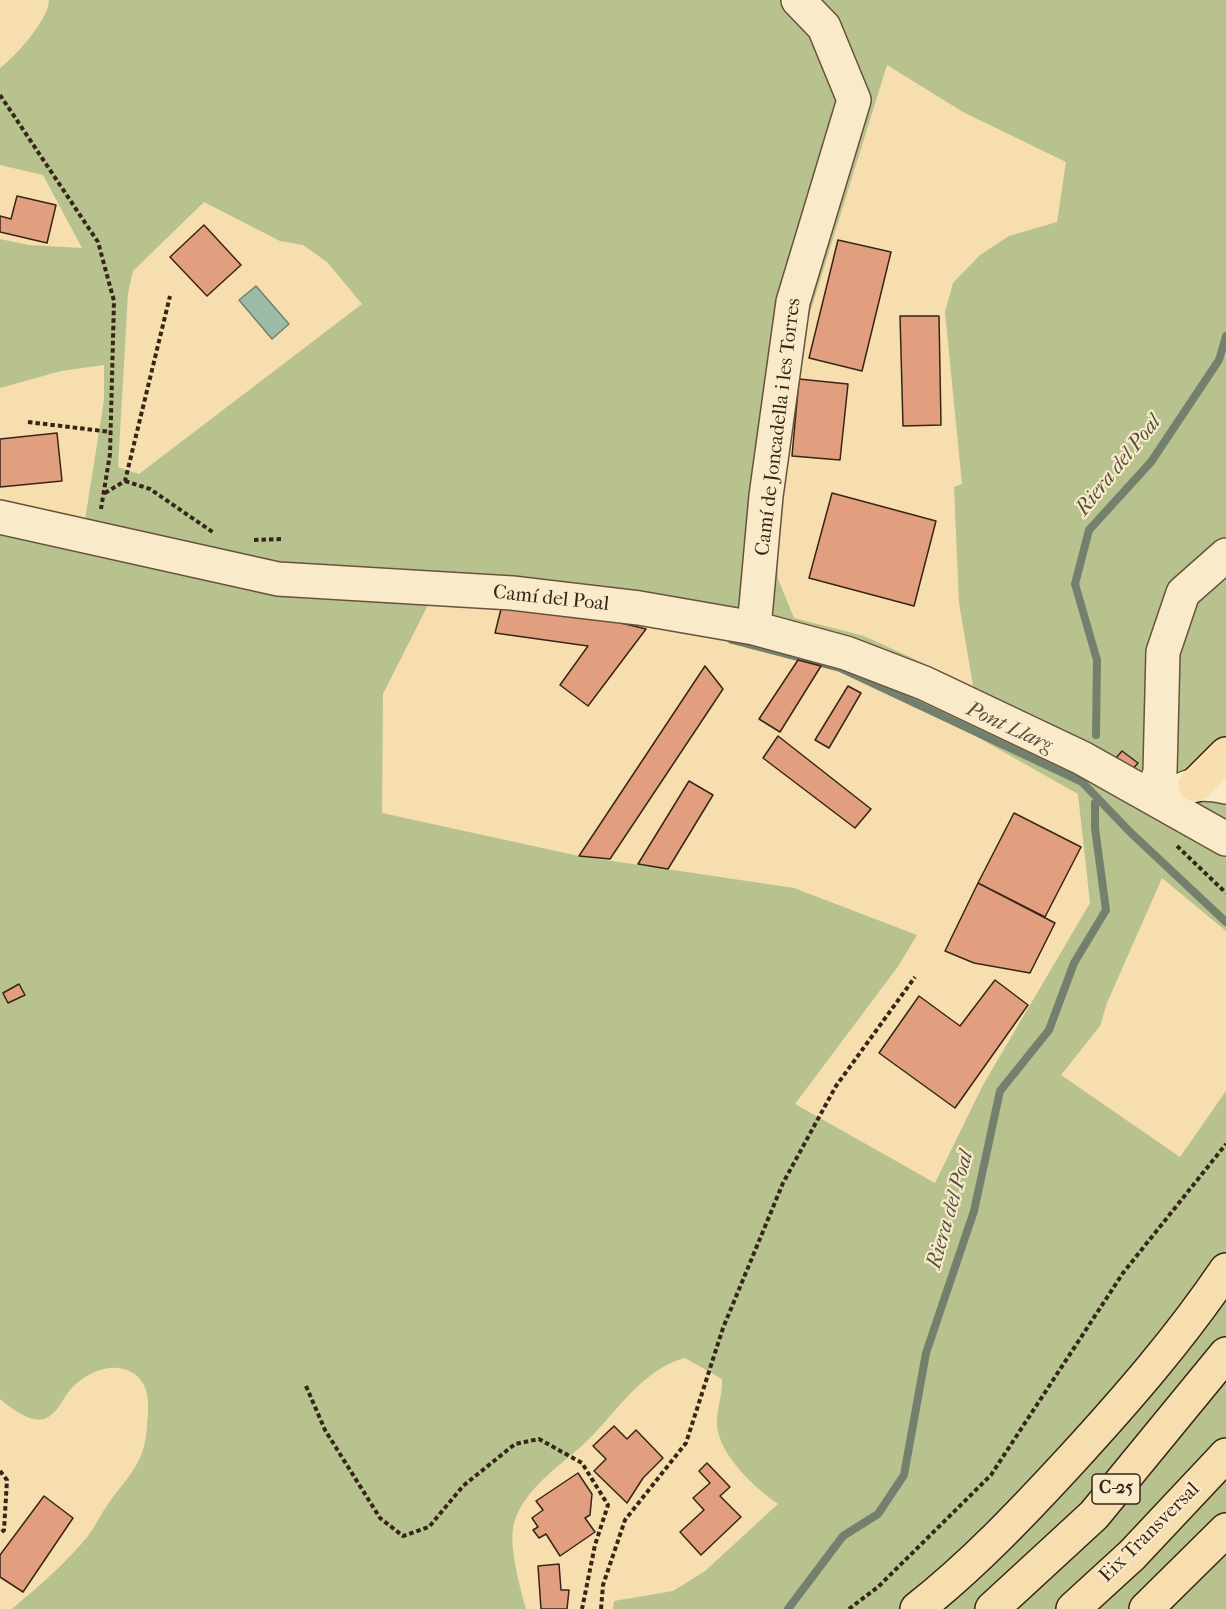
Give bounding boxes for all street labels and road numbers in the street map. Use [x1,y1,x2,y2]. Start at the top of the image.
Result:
street label: Camí de Joncadella i les Torres [751,297,807,557]
street label: Camí del Poal [492,581,610,617]
road number: C-25 [1092,1474,1140,1504]
street label: Eix Transversal [1095,1478,1205,1588]

